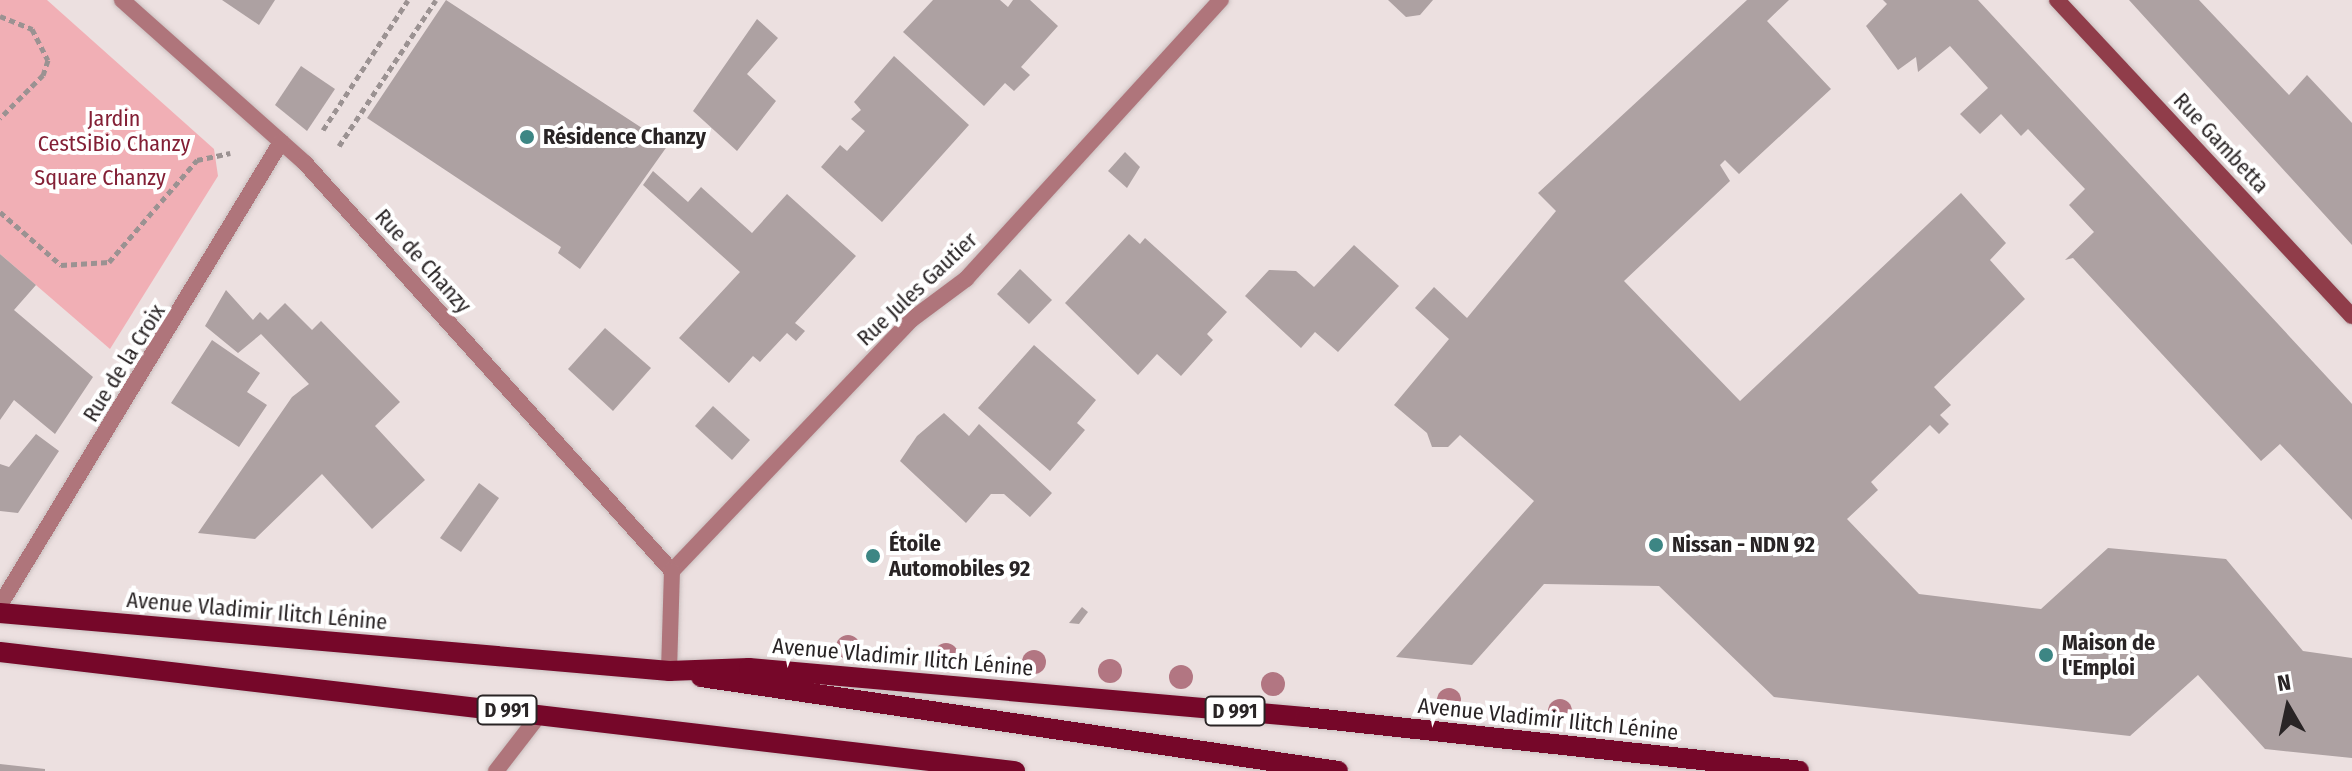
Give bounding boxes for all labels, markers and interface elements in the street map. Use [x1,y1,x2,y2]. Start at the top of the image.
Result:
street label: Rue Gambetta [2168,87,2274,199]
park label: Jardin CestSiBio Chanzy [38,105,190,156]
place label: Résidence Chanzy [543,124,706,150]
marker: Résidence Chanzy [518,128,536,146]
park label: Square Chanzy [34,165,166,191]
street label: Rue de Chanzy [369,204,477,318]
street label: Rue Jules Gautier [852,227,982,351]
street label: Rue de la Croix [77,299,171,427]
place label: Étoile Automobiles 92 [889,530,1030,582]
place label: Nissan - NDN 92 [1672,532,1815,558]
marker: Nissan - NDN 92 [1647,536,1665,554]
marker: Étoile Automobiles 92 [864,547,882,565]
street label: Avenue Vladimir Ilitch Lénine [126,586,388,636]
place label: Maison de l'Emploi [2062,629,2155,680]
street label: Avenue Vladimir Ilitch Lénine [772,632,1034,682]
marker: Maison de l'Emploi [2037,646,2055,664]
north arrow [2248,667,2328,747]
text: N [2276,668,2293,697]
street label: Avenue Vladimir Ilitch Lénine [1417,692,1679,746]
road number: D 991 [475,694,539,726]
road number: D 991 [1203,695,1267,727]

